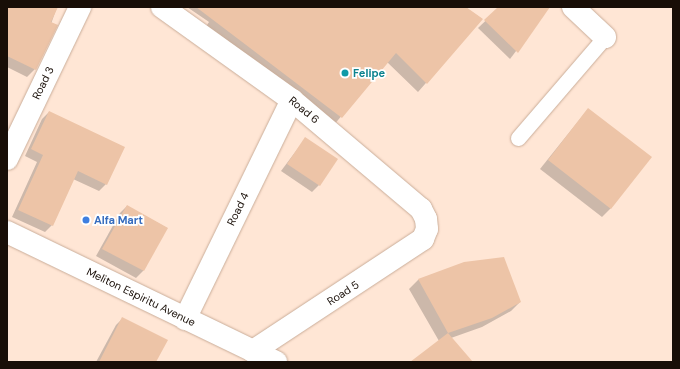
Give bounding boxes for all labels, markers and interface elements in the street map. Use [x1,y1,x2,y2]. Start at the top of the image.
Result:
street label: Road 3 [29,64,57,102]
place label: Felipe [353,66,385,80]
marker: Felipe [340,68,350,78]
street label: Road 6 [286,94,322,126]
street label: Road 4 [224,190,252,228]
place label: Alfa Mart [94,213,143,227]
marker: Alfa Mart [81,215,91,225]
street label: Meliton Espiritu Avenue [84,265,198,329]
street label: Road 5 [325,278,361,308]

